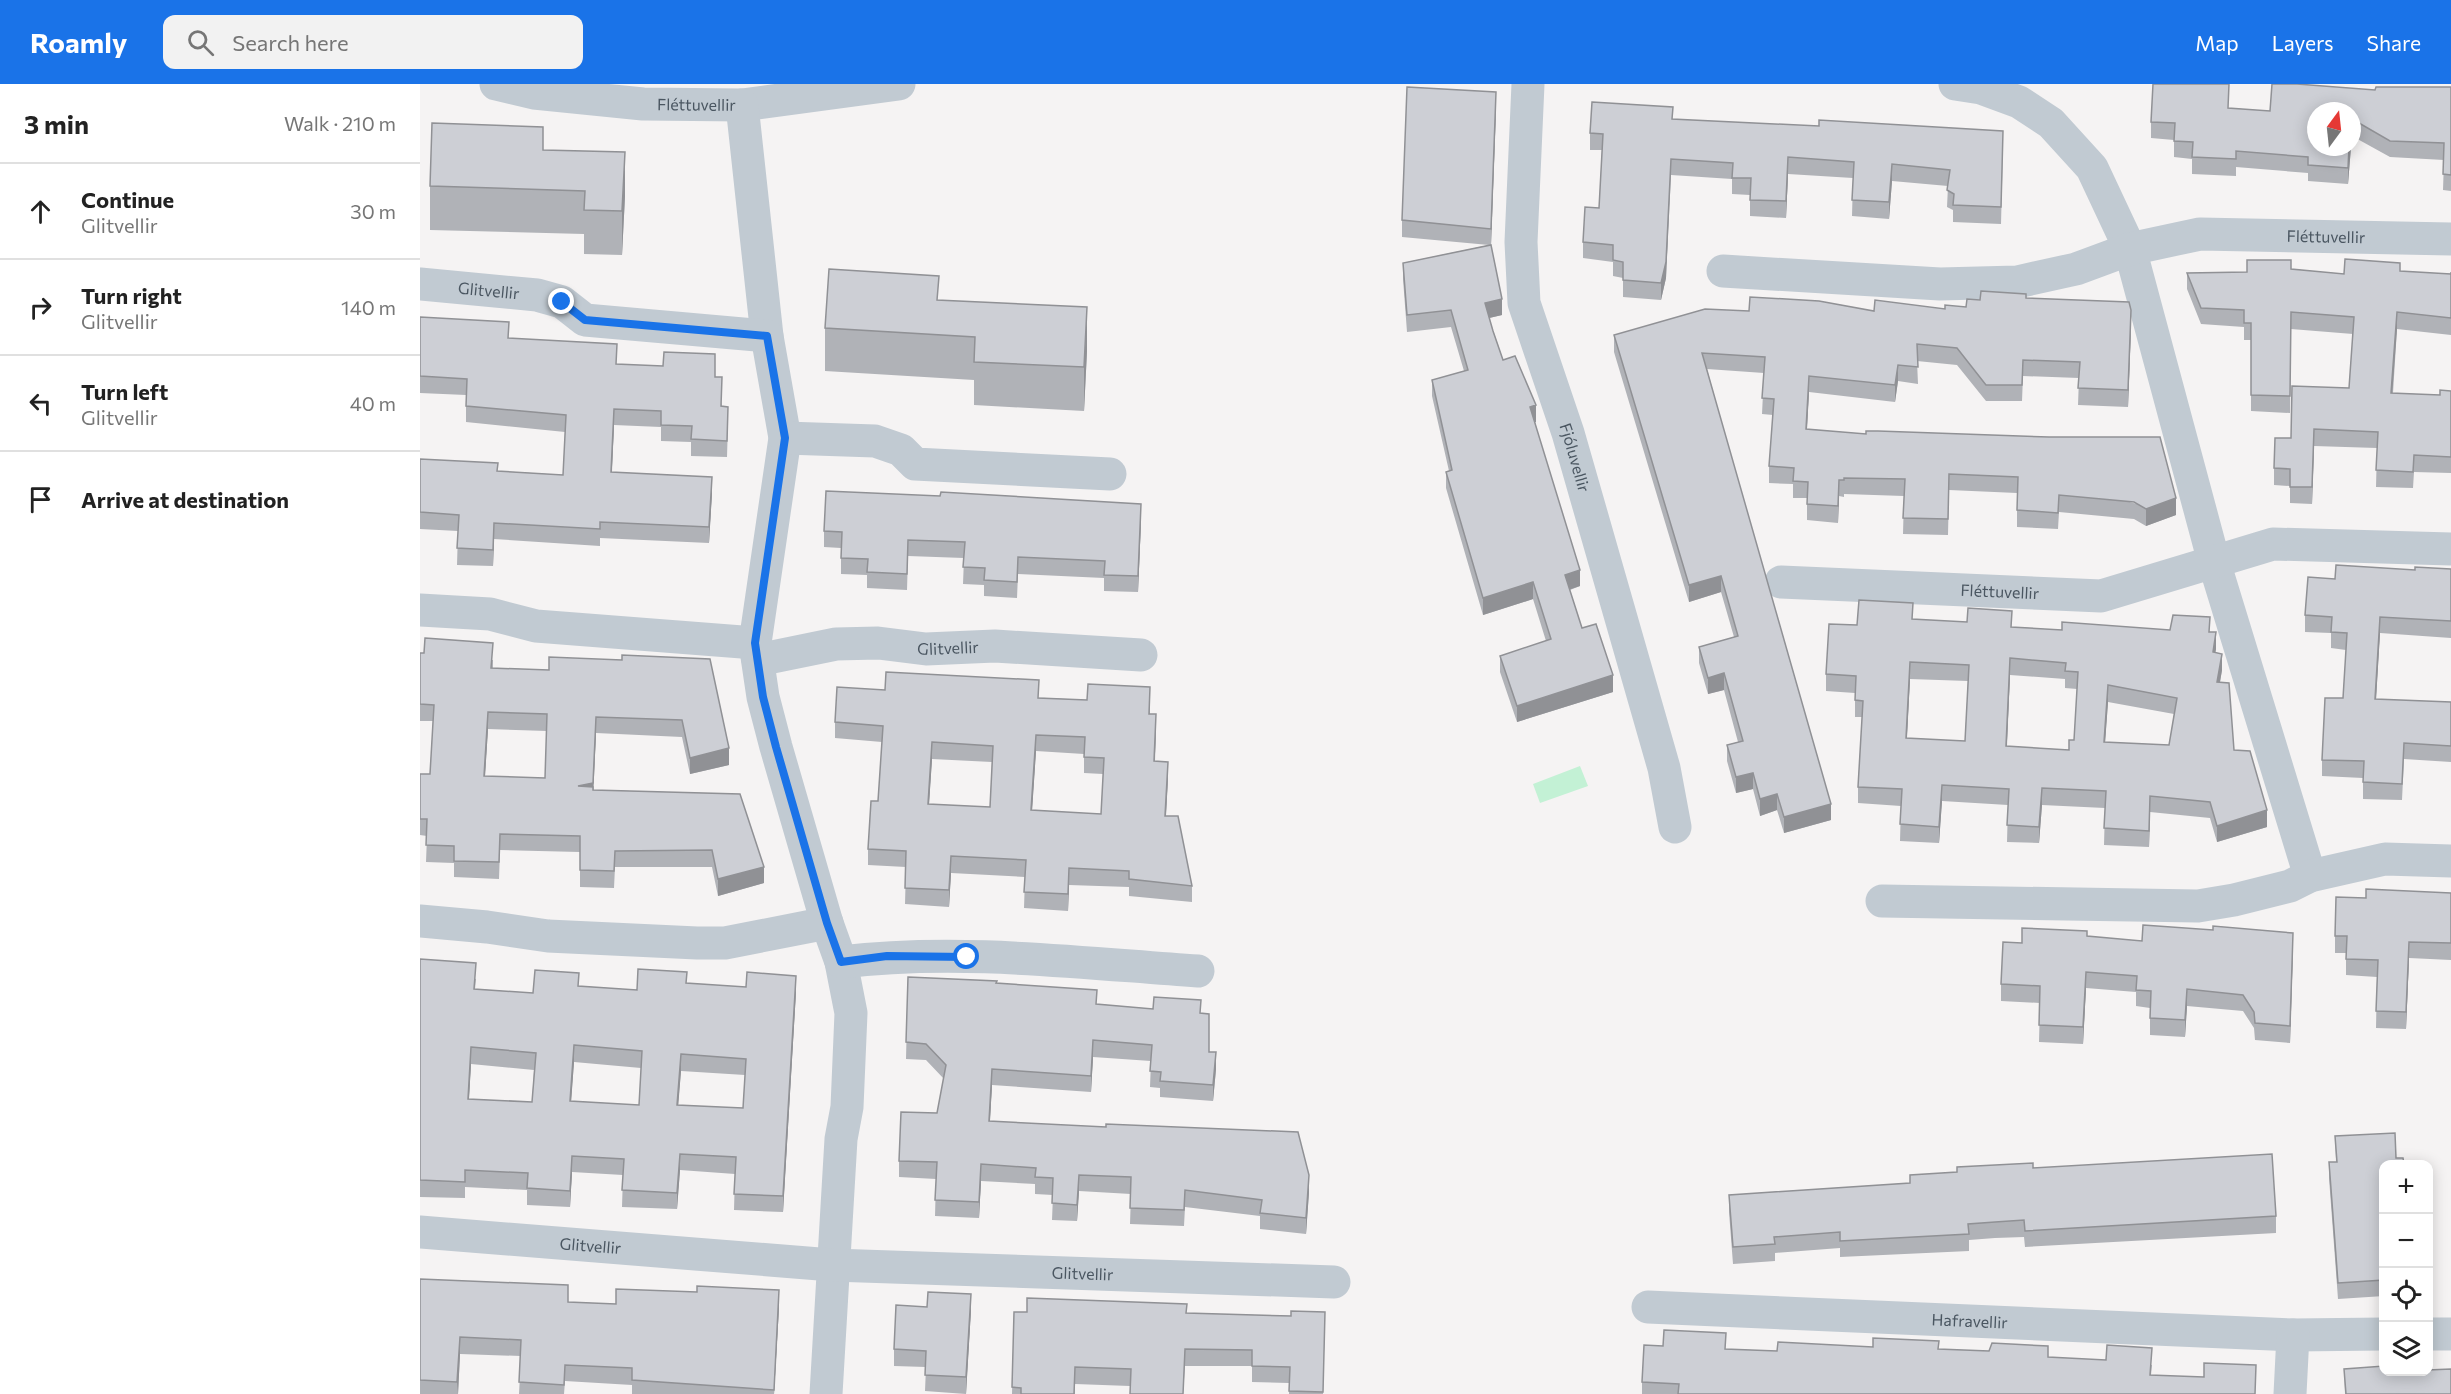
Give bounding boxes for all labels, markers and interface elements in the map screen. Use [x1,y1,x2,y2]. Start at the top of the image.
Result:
search box [163,15,583,69]
text: Roamly [30,25,127,59]
icon: search [184,26,217,59]
text: Search here [232,29,349,56]
text: Map [2195,30,2239,55]
text: Layers [2272,30,2334,55]
text: Share [2367,30,2421,55]
street label: Fléttuvellir [657,94,736,114]
north arrow [2307,102,2361,156]
text: 3 min [24,108,89,139]
text: Walk · 210 m [284,111,396,135]
text: Continue [81,186,174,213]
icon: ahead [24,195,57,228]
text: 30 m [350,199,396,223]
text: Glitvellir [81,213,158,237]
street label: Fléttuvellir [2286,226,2366,246]
street label: Glitvellir [457,278,521,302]
text: Turn right [81,282,182,309]
route end [548,288,574,314]
icon: right [24,291,57,324]
text: 140 m [341,295,396,319]
text: Glitvellir [81,309,158,333]
text: Turn left [81,378,168,405]
icon: left [24,387,57,420]
text: 40 m [350,391,396,415]
text: Glitvellir [81,405,158,429]
street label: Fjóluvellir [1556,420,1595,495]
icon: arrive [24,483,57,516]
text: Arrive at destination [81,486,289,513]
street label: Fléttuvellir [1960,580,2040,602]
street label: Glitvellir [916,637,980,658]
route start [953,943,979,969]
map controls [2379,1160,2433,1376]
button: + [2379,1160,2433,1214]
button: − [2379,1214,2433,1268]
street label: Glitvellir [559,1233,623,1257]
street label: Glitvellir [1051,1262,1114,1284]
button: locate [2379,1268,2433,1322]
street label: Hafravellir [1931,1309,2009,1332]
button: layers [2379,1322,2433,1376]

